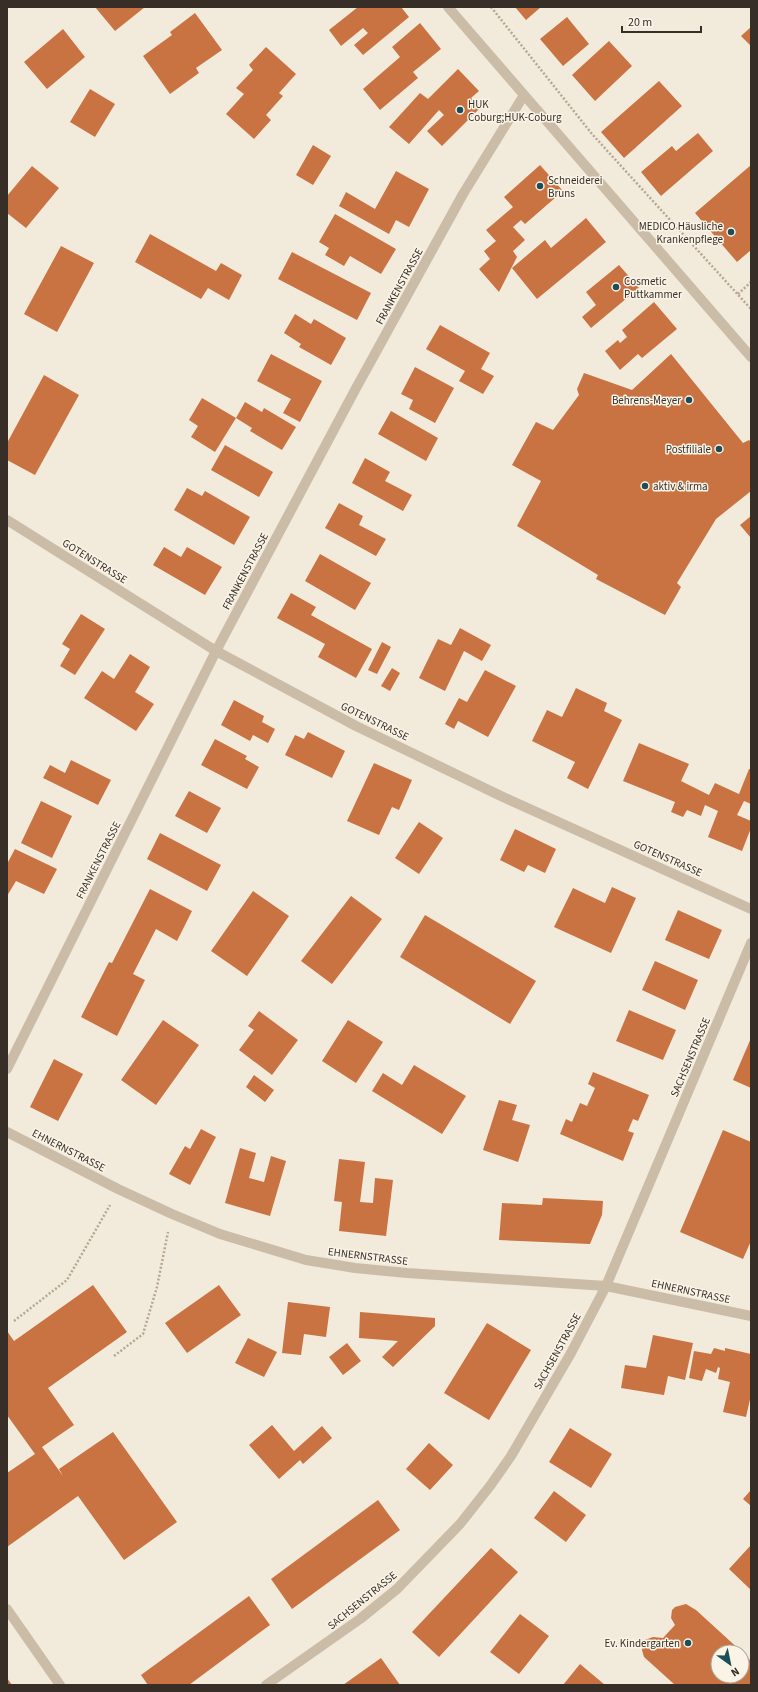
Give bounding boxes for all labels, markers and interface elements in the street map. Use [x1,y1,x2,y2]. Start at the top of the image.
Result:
scale bar [622,8,701,34]
text: 20 m [628,14,652,31]
place label: HUK Coburg;HUK-Coburg [468,97,562,125]
marker: HUK Coburg;HUK-Coburg [455,105,465,115]
place label: Schneiderei Bruns [548,173,602,201]
marker: Schneiderei Bruns [535,181,545,191]
place label: MEDICO Häusliche Krankenpflege [639,219,724,247]
marker: MEDICO Häusliche Krankenpflege [726,227,736,237]
street label: FRANKENSTRASSE [372,245,427,327]
place label: Cosmetic Puttkammer [624,274,682,302]
marker: Cosmetic Puttkammer [611,282,621,292]
place label: Behrens-Meyer [612,393,681,408]
marker: Behrens-Meyer [684,395,694,405]
place label: Postfiliale [666,442,712,457]
marker: Postfiliale [714,444,724,454]
place label: aktiv & irma [653,479,708,494]
marker: aktiv & irma [640,481,650,491]
street label: FRANKENSTRASSE [219,530,272,612]
street label: GOTENSTRASSE [59,536,130,587]
street label: GOTENSTRASSE [338,699,411,744]
street label: FRANKENSTRASSE [72,819,125,902]
street label: GOTENSTRASSE [631,837,705,880]
street label: SACHSENSTRASSE [667,1015,714,1099]
street label: EHNERNSTRASSE [30,1126,108,1175]
street label: EHNERNSTRASSE [327,1244,409,1269]
street label: EHNERNSTRASSE [650,1276,732,1307]
street label: SACHSENSTRASSE [530,1310,585,1392]
street label: SACHSENSTRASSE [325,1568,400,1633]
place label: Ev. Kindergarten [604,1636,680,1651]
marker: Ev. Kindergarten [683,1638,693,1648]
north arrow [710,1644,750,1684]
text: N [728,1664,742,1680]

